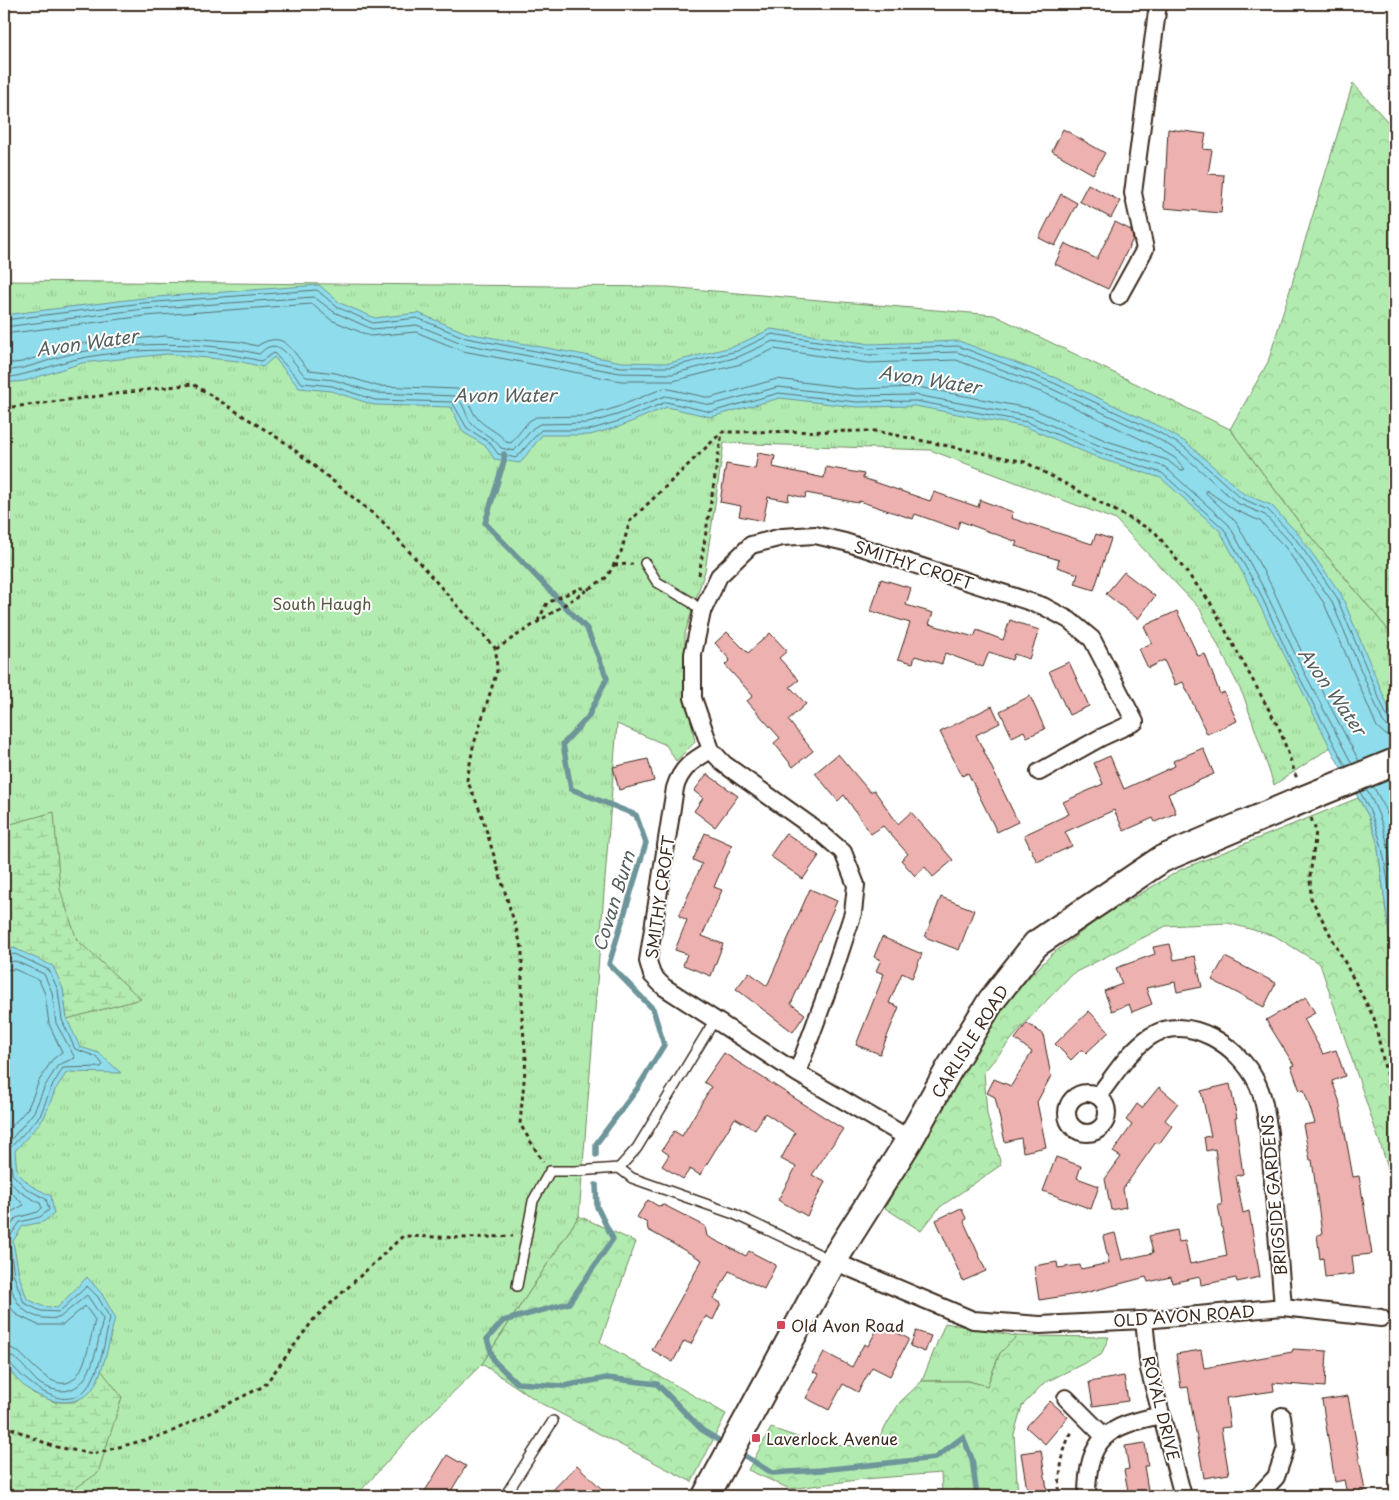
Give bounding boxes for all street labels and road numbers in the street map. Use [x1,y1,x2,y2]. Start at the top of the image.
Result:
street label: SMITHY CROFT [851,533,977,595]
street label: SMITHY CROFT [638,834,680,960]
street label: CARLISLE ROAD [925,980,1013,1102]
street label: BRIGSIDE GARDENS [1254,1113,1292,1277]
street label: OLD AVON ROAD [1112,1298,1256,1332]
street label: ROYAL DRIVE [1137,1353,1187,1463]

